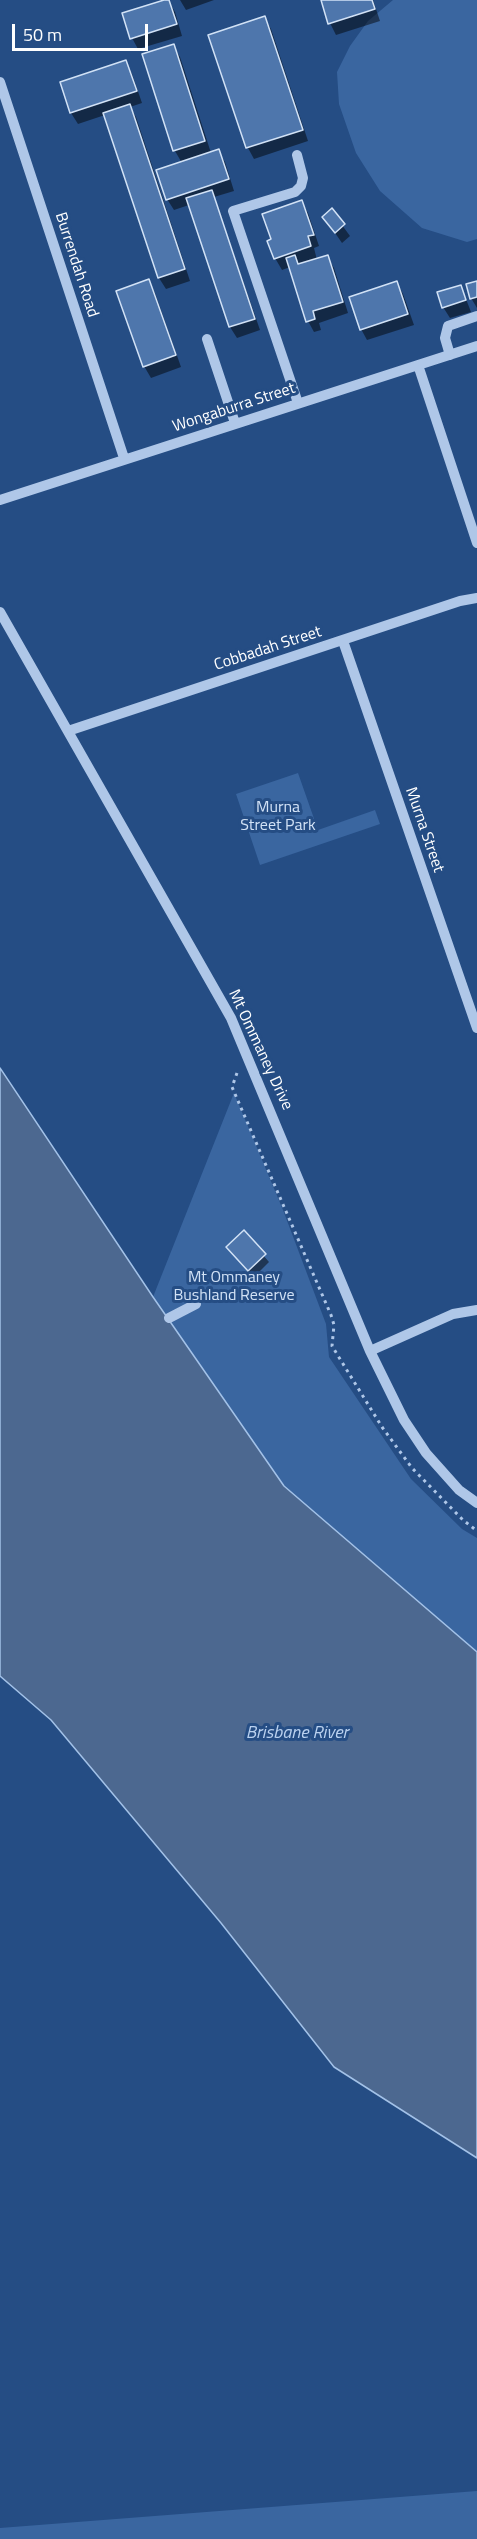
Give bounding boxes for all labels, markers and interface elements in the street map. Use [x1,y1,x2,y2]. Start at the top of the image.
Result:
scale bar [15,12,152,50]
text: 50 m [23,21,62,48]
street label: Burrendah Road [50,210,102,320]
street label: Wongaburra Street [170,379,298,437]
street label: Cobbadah Street [212,623,324,675]
street label: Murna Street [400,785,448,875]
park label: Murna Street Park [240,798,316,836]
street label: Mt Ommaney Drive [224,987,296,1113]
park label: Mt Ommaney Bushland Reserve [173,1268,295,1306]
water label: Brisbane River [246,1723,348,1745]

